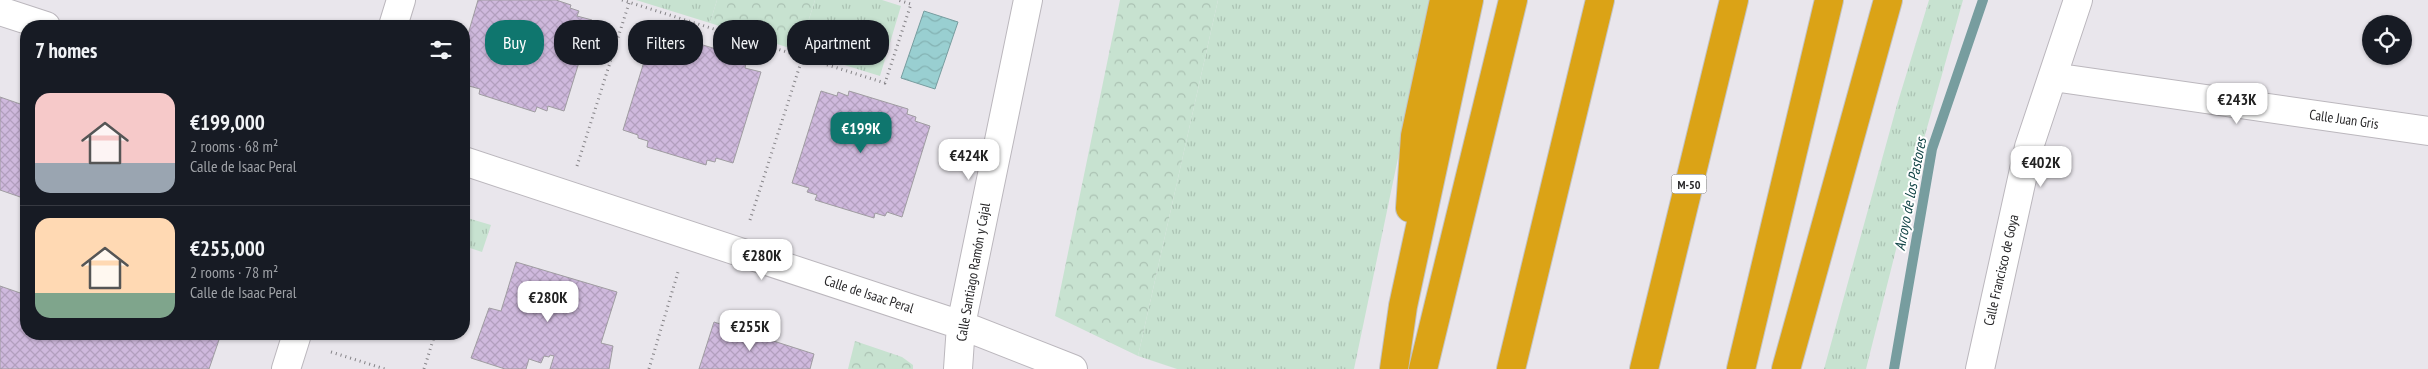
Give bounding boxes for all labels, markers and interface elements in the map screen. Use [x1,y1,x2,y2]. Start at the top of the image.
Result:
map controls [2362,15,2412,65]
button: locate [2362,15,2412,65]
chip: Buy [485,20,544,65]
chip: Rent [554,20,618,65]
chip: Filters [628,20,703,65]
chip: New [713,20,777,65]
chip: Apartment [787,20,889,65]
icon: filters [427,36,455,64]
text: 7 homes [35,37,97,64]
pin: €243K [2202,82,2272,125]
text: €243K [2218,89,2256,109]
street label: Calle Juan Gris [2308,105,2380,133]
text: €199,000 [190,109,265,136]
pin: €199K [826,112,896,154]
icon: home [75,113,135,173]
text: €199K [842,118,880,138]
water label: Arroyo de los Pastores [1890,134,1931,252]
text: 2 rooms · 68 m² [190,136,278,156]
pin: €424K [934,138,1004,181]
text: €424K [950,145,988,165]
pin: €402K [2006,146,2076,188]
text: €402K [2022,152,2060,172]
text: Calle de Isaac Peral [190,156,297,176]
road number: M-50 [1672,174,1706,193]
street label: Calle Santiago Ramón y Cajal [952,201,994,343]
street label: Calle Francisco de Goya [1979,213,2023,327]
text: €255,000 [190,235,265,262]
icon: home [75,238,135,298]
pin: €280K [727,238,797,281]
text: €280K [743,245,781,265]
text: 2 rooms · 78 m² [190,262,278,282]
street label: Calle de Isaac Peral [822,271,917,317]
pin: €280K [513,280,583,323]
text: Calle de Isaac Peral [190,282,297,302]
text: €280K [529,287,567,307]
pin: €255K [715,310,785,352]
text: €255K [731,316,769,336]

